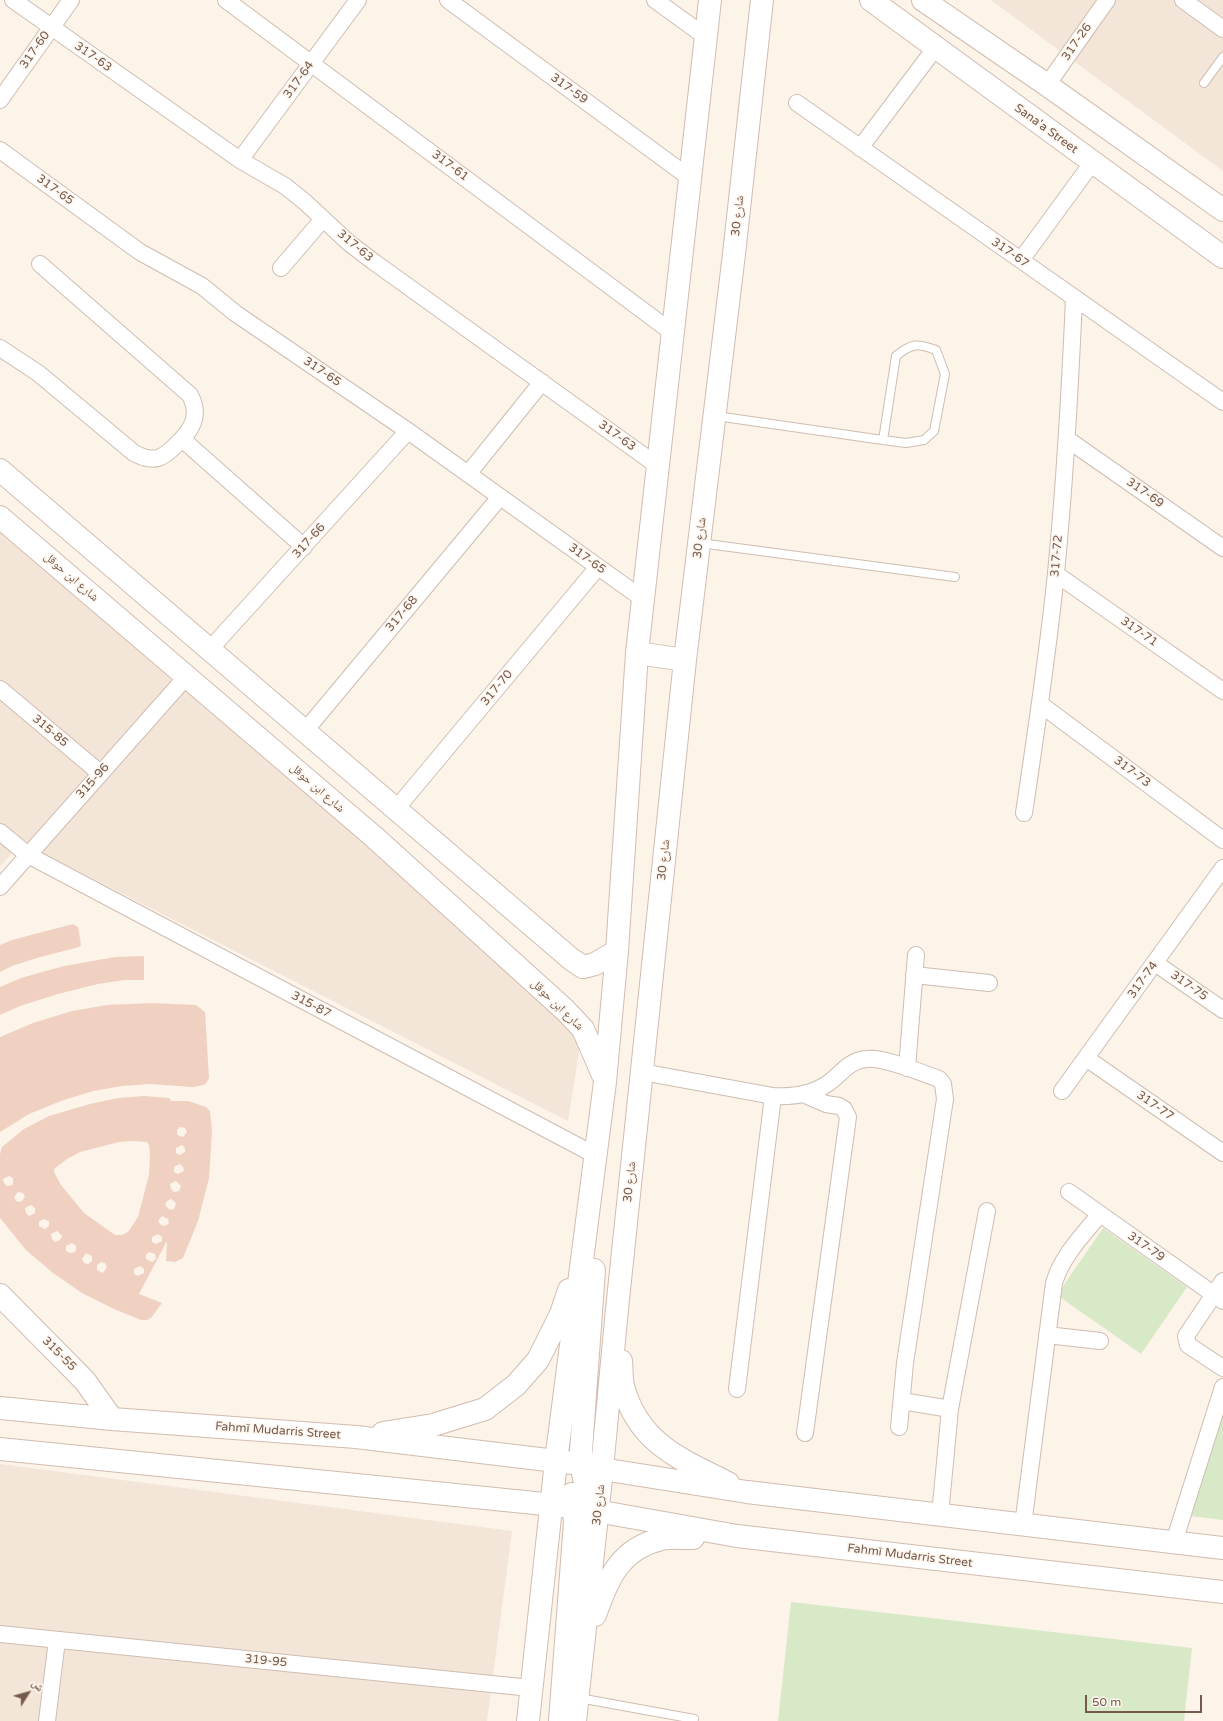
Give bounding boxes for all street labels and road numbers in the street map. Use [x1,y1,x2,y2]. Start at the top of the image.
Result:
street label: 317-26 [1059,21,1095,63]
street label: 317-60 [17,29,53,71]
street label: 317-63 [72,39,114,75]
street label: 317-64 [281,59,317,101]
street label: 317-59 [548,71,590,107]
street label: Sana'a Street [1011,101,1081,157]
street label: 317-61 [429,148,471,184]
street label: 317-65 [34,172,76,208]
street label: شارع 30 [729,195,747,237]
street label: 317-63 [334,227,376,265]
street label: 317-67 [989,235,1031,271]
street label: 317-65 [300,354,344,390]
street label: 317-63 [596,418,638,454]
street label: 317-69 [1124,475,1166,511]
street label: شارع 30 [690,517,710,559]
street label: 317-66 [289,520,329,562]
street label: 317-72 [1048,534,1066,578]
street label: 317-65 [566,541,608,577]
street label: شارع ابن حوقل [41,549,101,605]
street label: 317-68 [383,593,421,635]
street label: 317-71 [1118,614,1160,650]
street label: 317-70 [478,667,516,709]
street label: 315-85 [29,712,71,750]
street label: 317-73 [1111,754,1153,790]
street label: 315-96 [73,760,113,802]
street label: شارع ابن حوقل [287,760,347,816]
street label: شارع 30 [655,839,673,881]
street label: 317-74 [1125,959,1161,1001]
street label: 317-75 [1168,968,1210,1004]
street label: شارع ابن حوقل [528,976,586,1034]
street label: 315-87 [289,989,333,1021]
street label: 317-77 [1134,1088,1176,1124]
street label: شارع 30 [621,1161,639,1203]
street label: 317-79 [1125,1229,1167,1265]
street label: 315-55 [39,1334,79,1374]
street label: Fahmī Mudarris Street [215,1419,341,1443]
street label: شارع 30 [590,1484,608,1526]
street label: Fahmī Mudarris Street [847,1541,973,1571]
street label: 319-95 [244,1652,288,1670]

